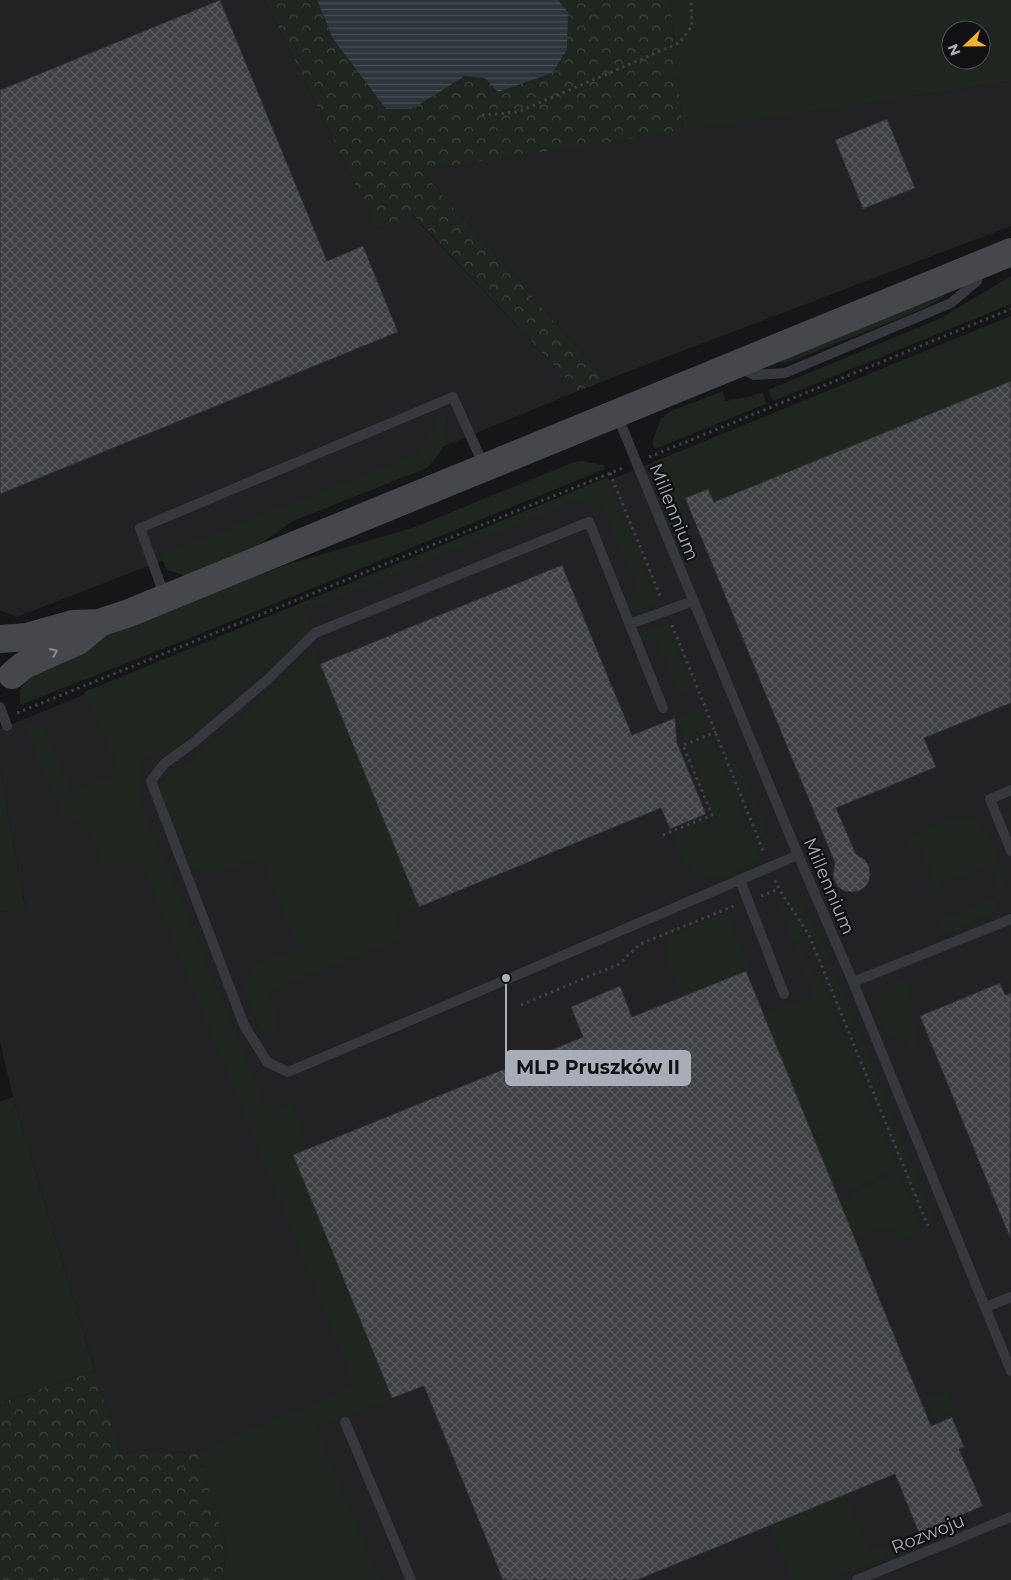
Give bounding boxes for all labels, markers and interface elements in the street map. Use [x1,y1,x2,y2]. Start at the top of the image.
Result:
north arrow [941,20,991,70]
text: N [943,41,964,58]
street label: Millennium [645,460,703,564]
one-way arrow [49,647,58,658]
street label: Millennium [799,834,859,938]
callout: MLP Pruszków II [506,1051,690,1085]
text: MLP Pruszków II [516,1056,680,1079]
street label: Rozwoju [888,1509,968,1559]

